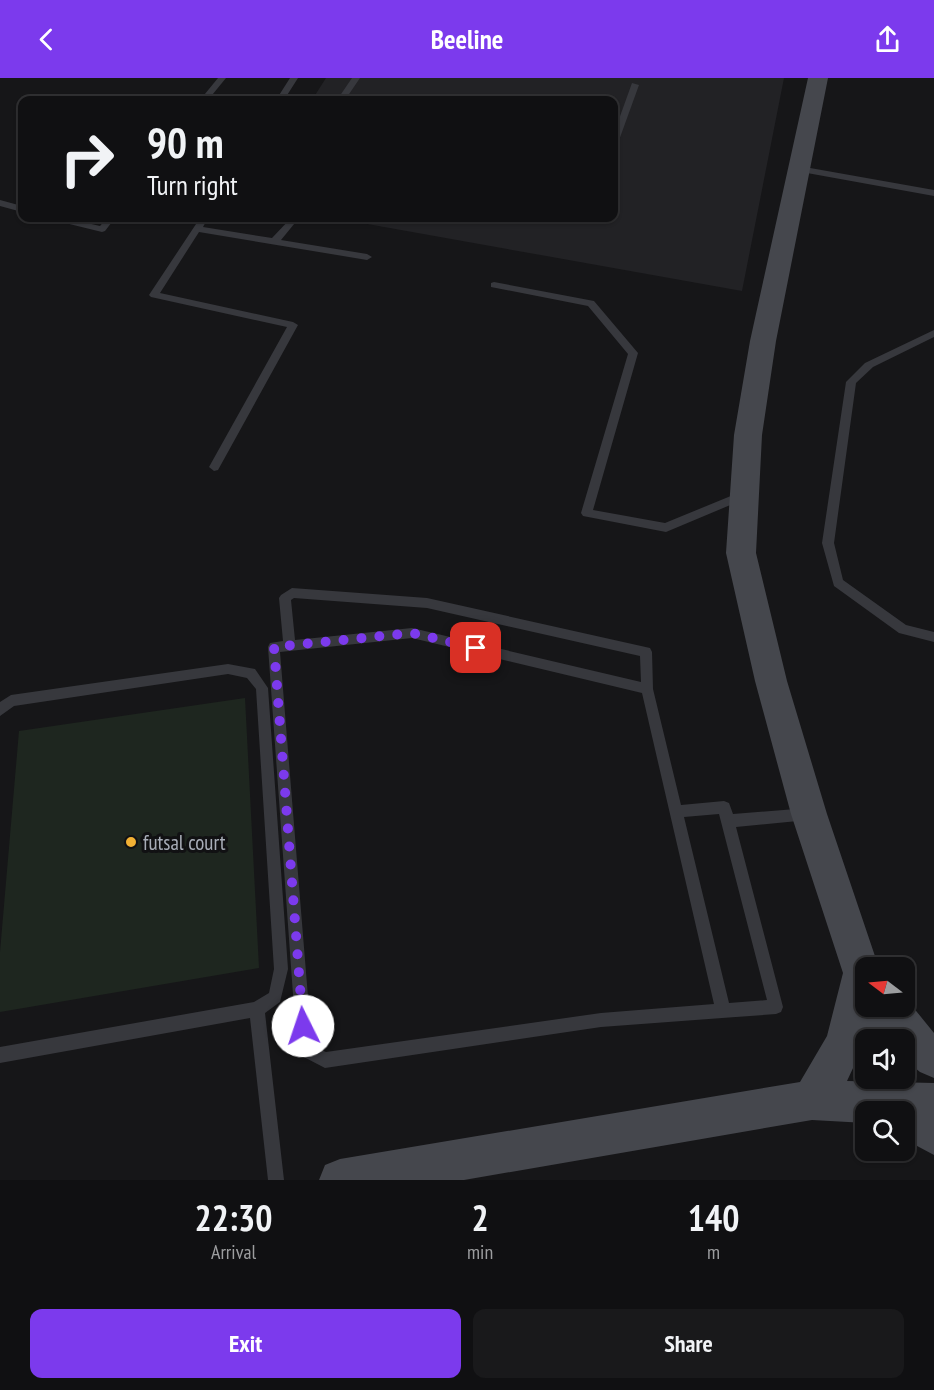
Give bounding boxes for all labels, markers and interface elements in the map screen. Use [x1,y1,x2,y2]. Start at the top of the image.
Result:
text: Beeline [431,22,503,56]
icon: back [30,23,63,56]
icon: share [871,23,904,56]
text: 90 m [147,115,224,170]
icon: right [48,120,126,198]
text: Turn right [147,168,238,202]
pin [450,622,501,673]
icon: arrive [459,631,492,664]
place label: futsal court [143,829,226,856]
marker: futsal court [124,835,138,849]
north arrow [855,957,915,1017]
map controls [855,957,915,1161]
position arrow [271,994,335,1058]
button: sound [855,1029,915,1089]
button: search [855,1101,915,1161]
text: 22:30 [195,1194,272,1241]
text: 2 [471,1194,489,1241]
text: 140 [688,1194,739,1241]
text: Arrival [211,1239,256,1265]
text: min [467,1239,493,1265]
text: m [707,1239,720,1265]
button: Exit [30,1309,461,1378]
button: Share [473,1309,904,1378]

